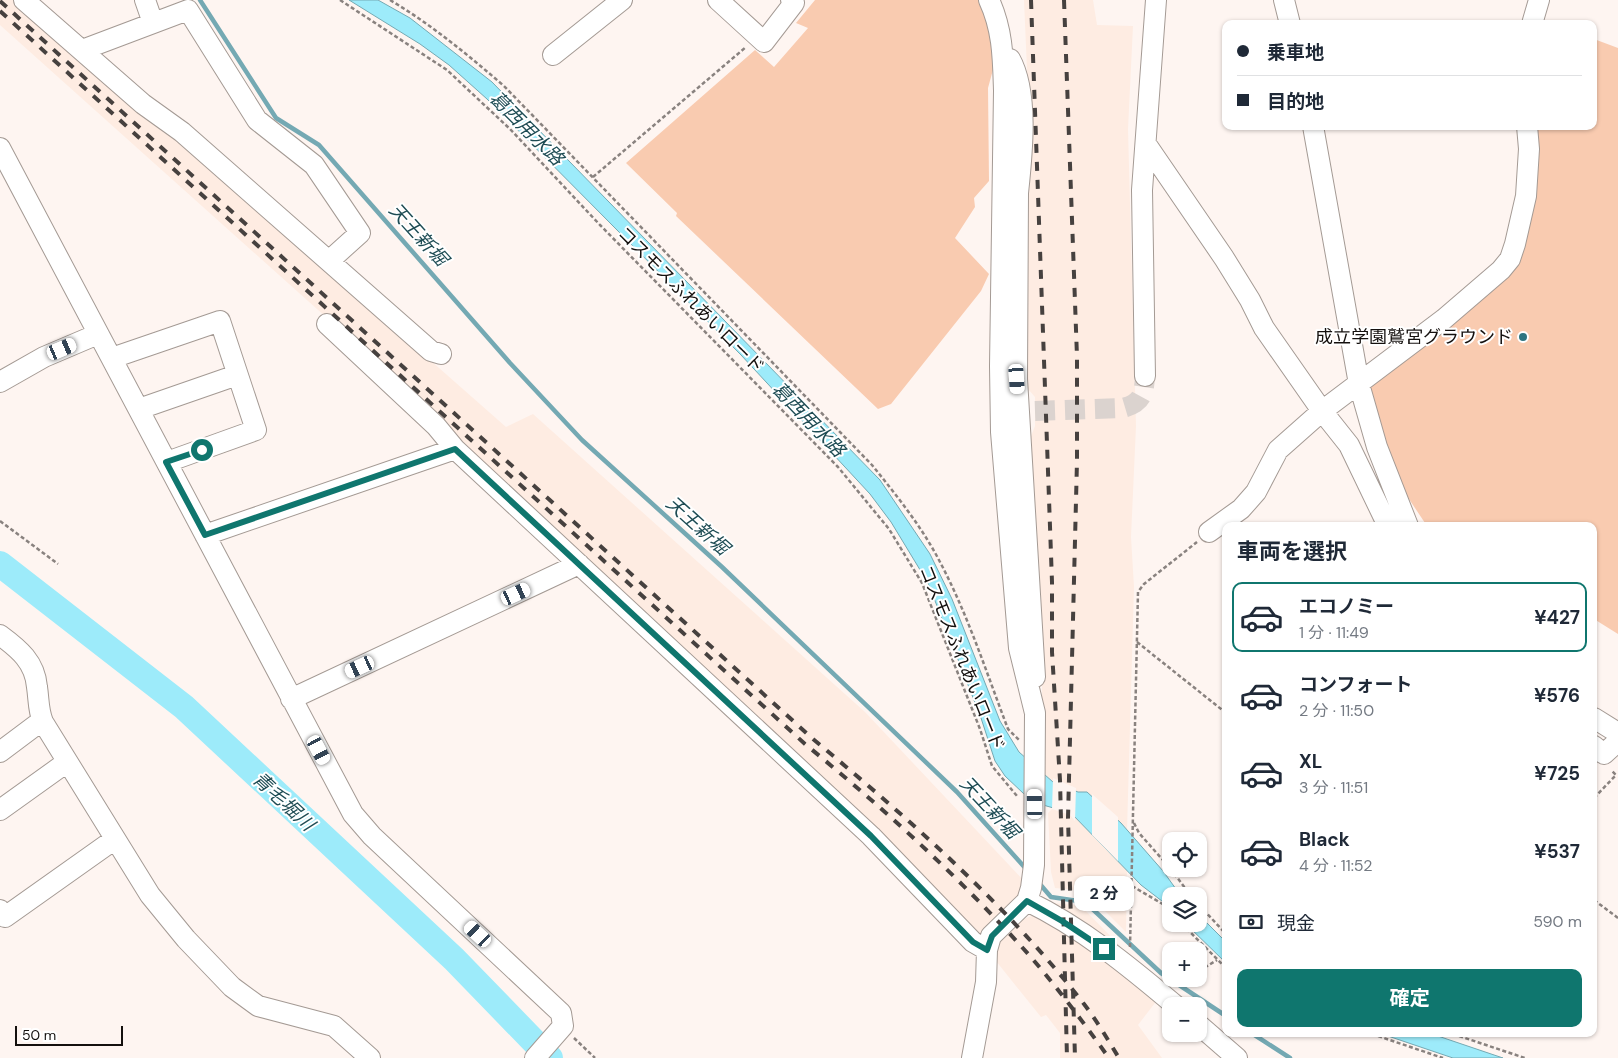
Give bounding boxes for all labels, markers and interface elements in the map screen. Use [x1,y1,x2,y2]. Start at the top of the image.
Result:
text: 乗車地 [1267,40,1324,65]
water label: 葛西用水路 [484,86,570,172]
text: 目的地 [1267,89,1324,114]
water label: 天王新堀 [384,198,455,273]
street label: コスモスふれあいロード [613,222,769,378]
place label: 成立学園鷲宮グラウンド [1315,325,1513,349]
marker: 成立学園鷲宮グラウンド [1517,331,1529,343]
car [45,336,78,362]
car [1008,364,1025,394]
water label: 葛西用水路 [767,376,852,464]
route start [191,439,213,461]
water label: 天王新堀 [661,491,736,562]
text: 車両を選択 [1237,537,1347,566]
street label: コスモスふれあいロード [914,562,1010,754]
car [499,581,532,607]
text: エコノミー [1299,594,1394,619]
icon: car [1239,595,1284,640]
text: ¥427 [1534,605,1580,630]
text: 1 分 · 11:49 [1299,622,1369,643]
car [343,654,376,680]
text: コンフォート [1299,672,1412,697]
icon: car [1239,673,1284,718]
text: ¥576 [1534,683,1580,708]
text: 2 分 · 11:50 [1299,700,1374,721]
car [305,733,332,767]
text: XL [1299,749,1322,774]
icon: car [1239,751,1284,796]
text: ¥725 [1534,761,1580,786]
water label: 青毛堀川 [247,766,321,838]
water label: 天王新堀 [955,771,1027,846]
text: 3 分 · 11:51 [1299,777,1368,798]
car [1027,789,1042,819]
text: Black [1299,827,1350,852]
icon: car [1239,829,1284,874]
map controls [1162,832,1207,1042]
button: locate [1162,832,1207,877]
text: ¥537 [1534,839,1580,864]
text: 4 分 · 11:52 [1299,855,1373,876]
callout: 2 分 [1074,876,1134,912]
text: 2 分 [1090,883,1119,904]
button: layers [1162,887,1207,932]
icon: cash [1237,908,1265,936]
text: 現金 [1277,911,1315,936]
text: 590 m [1533,911,1582,932]
car [461,918,494,950]
route end [1093,938,1115,960]
button: + [1162,942,1207,987]
button: 確定 [1237,969,1582,1027]
button: − [1162,997,1207,1042]
scale bar [15,1023,122,1046]
text: 50 m [22,1026,56,1044]

